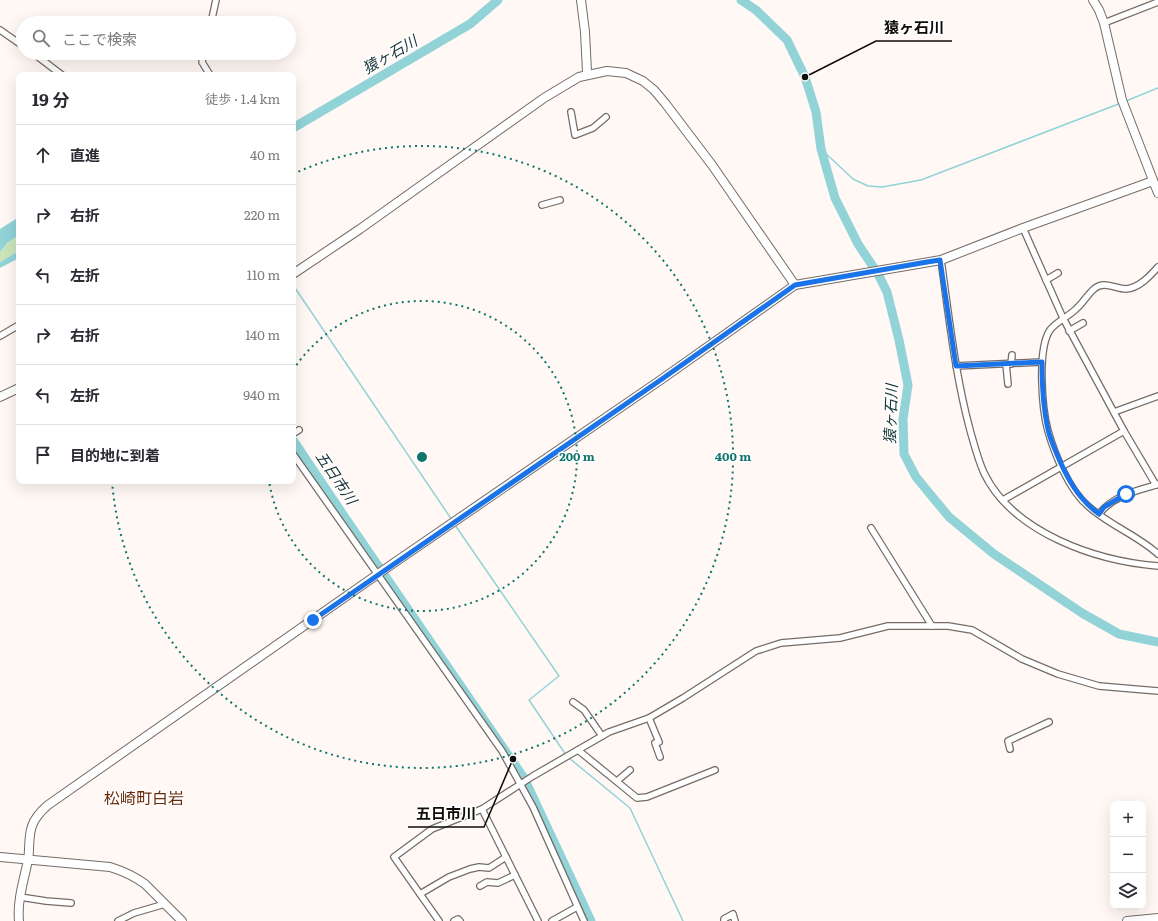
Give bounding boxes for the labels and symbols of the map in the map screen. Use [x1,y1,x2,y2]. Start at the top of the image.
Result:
callout: 猿ヶ石川 [876,14,952,41]
text: 猿ヶ石川 [884,15,944,38]
water label: 猿ヶ石川 [358,28,423,79]
water label: 猿ヶ石川 [877,382,902,444]
water label: 五日市川 [311,446,365,510]
text: 200 m [559,447,595,465]
text: 400 m [715,447,751,465]
centre of rings [415,450,429,464]
route start [1117,485,1135,503]
route end [304,611,322,629]
district label: 松崎町白岩 [104,785,184,809]
callout: 五日市川 [408,800,484,827]
text: 五日市川 [416,801,476,824]

